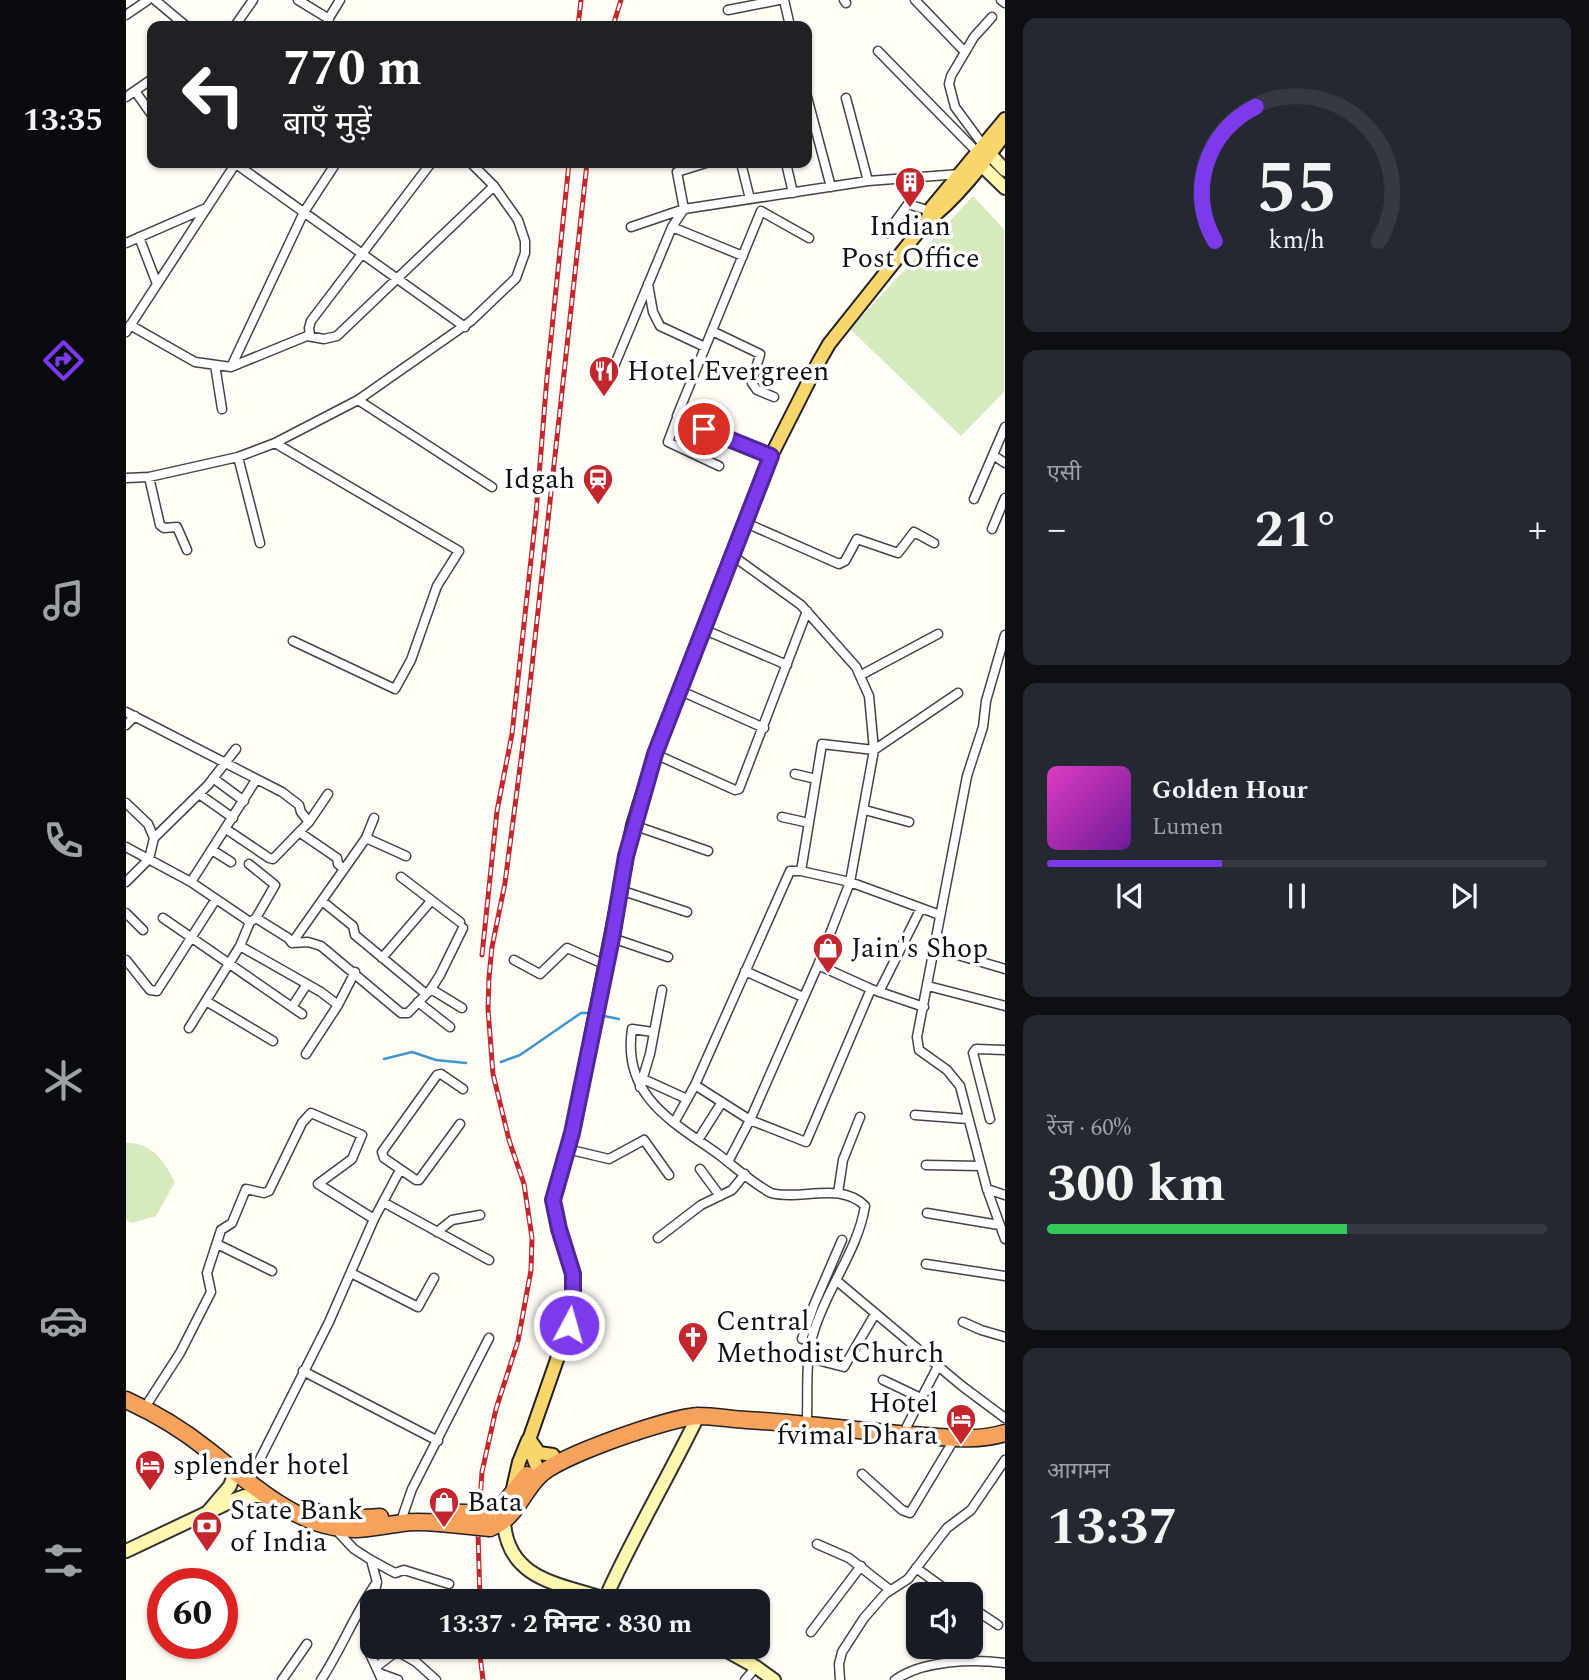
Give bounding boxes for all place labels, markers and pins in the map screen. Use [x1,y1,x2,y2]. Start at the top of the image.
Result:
building icon: Indian Post Office [893,165,927,209]
place label: Indian Post Office [841,205,979,280]
place label: Hotel Evergreen [627,350,829,393]
restaurant icon: Hotel Evergreen [587,354,621,398]
pin [674,399,734,459]
place label: Idgah [504,458,575,501]
station icon: Idgah [581,462,615,506]
place label: Jain's Shop [851,927,988,970]
shop icon: Jain's Shop [811,931,845,975]
place label: Central Methodist Church [716,1300,944,1375]
church icon: Central Methodist Church [676,1320,710,1364]
place label: Hotel fvimal Dhara [777,1382,938,1457]
hotel icon: Hotel fvimal Dhara [944,1402,978,1446]
place label: splender hotel [173,1444,350,1487]
hotel icon: splender hotel [133,1448,167,1492]
place label: Bata [467,1481,523,1524]
shop icon: Bata [427,1485,461,1529]
place label: State Bank of India [230,1489,363,1564]
bank icon: State Bank of India [190,1509,224,1553]

